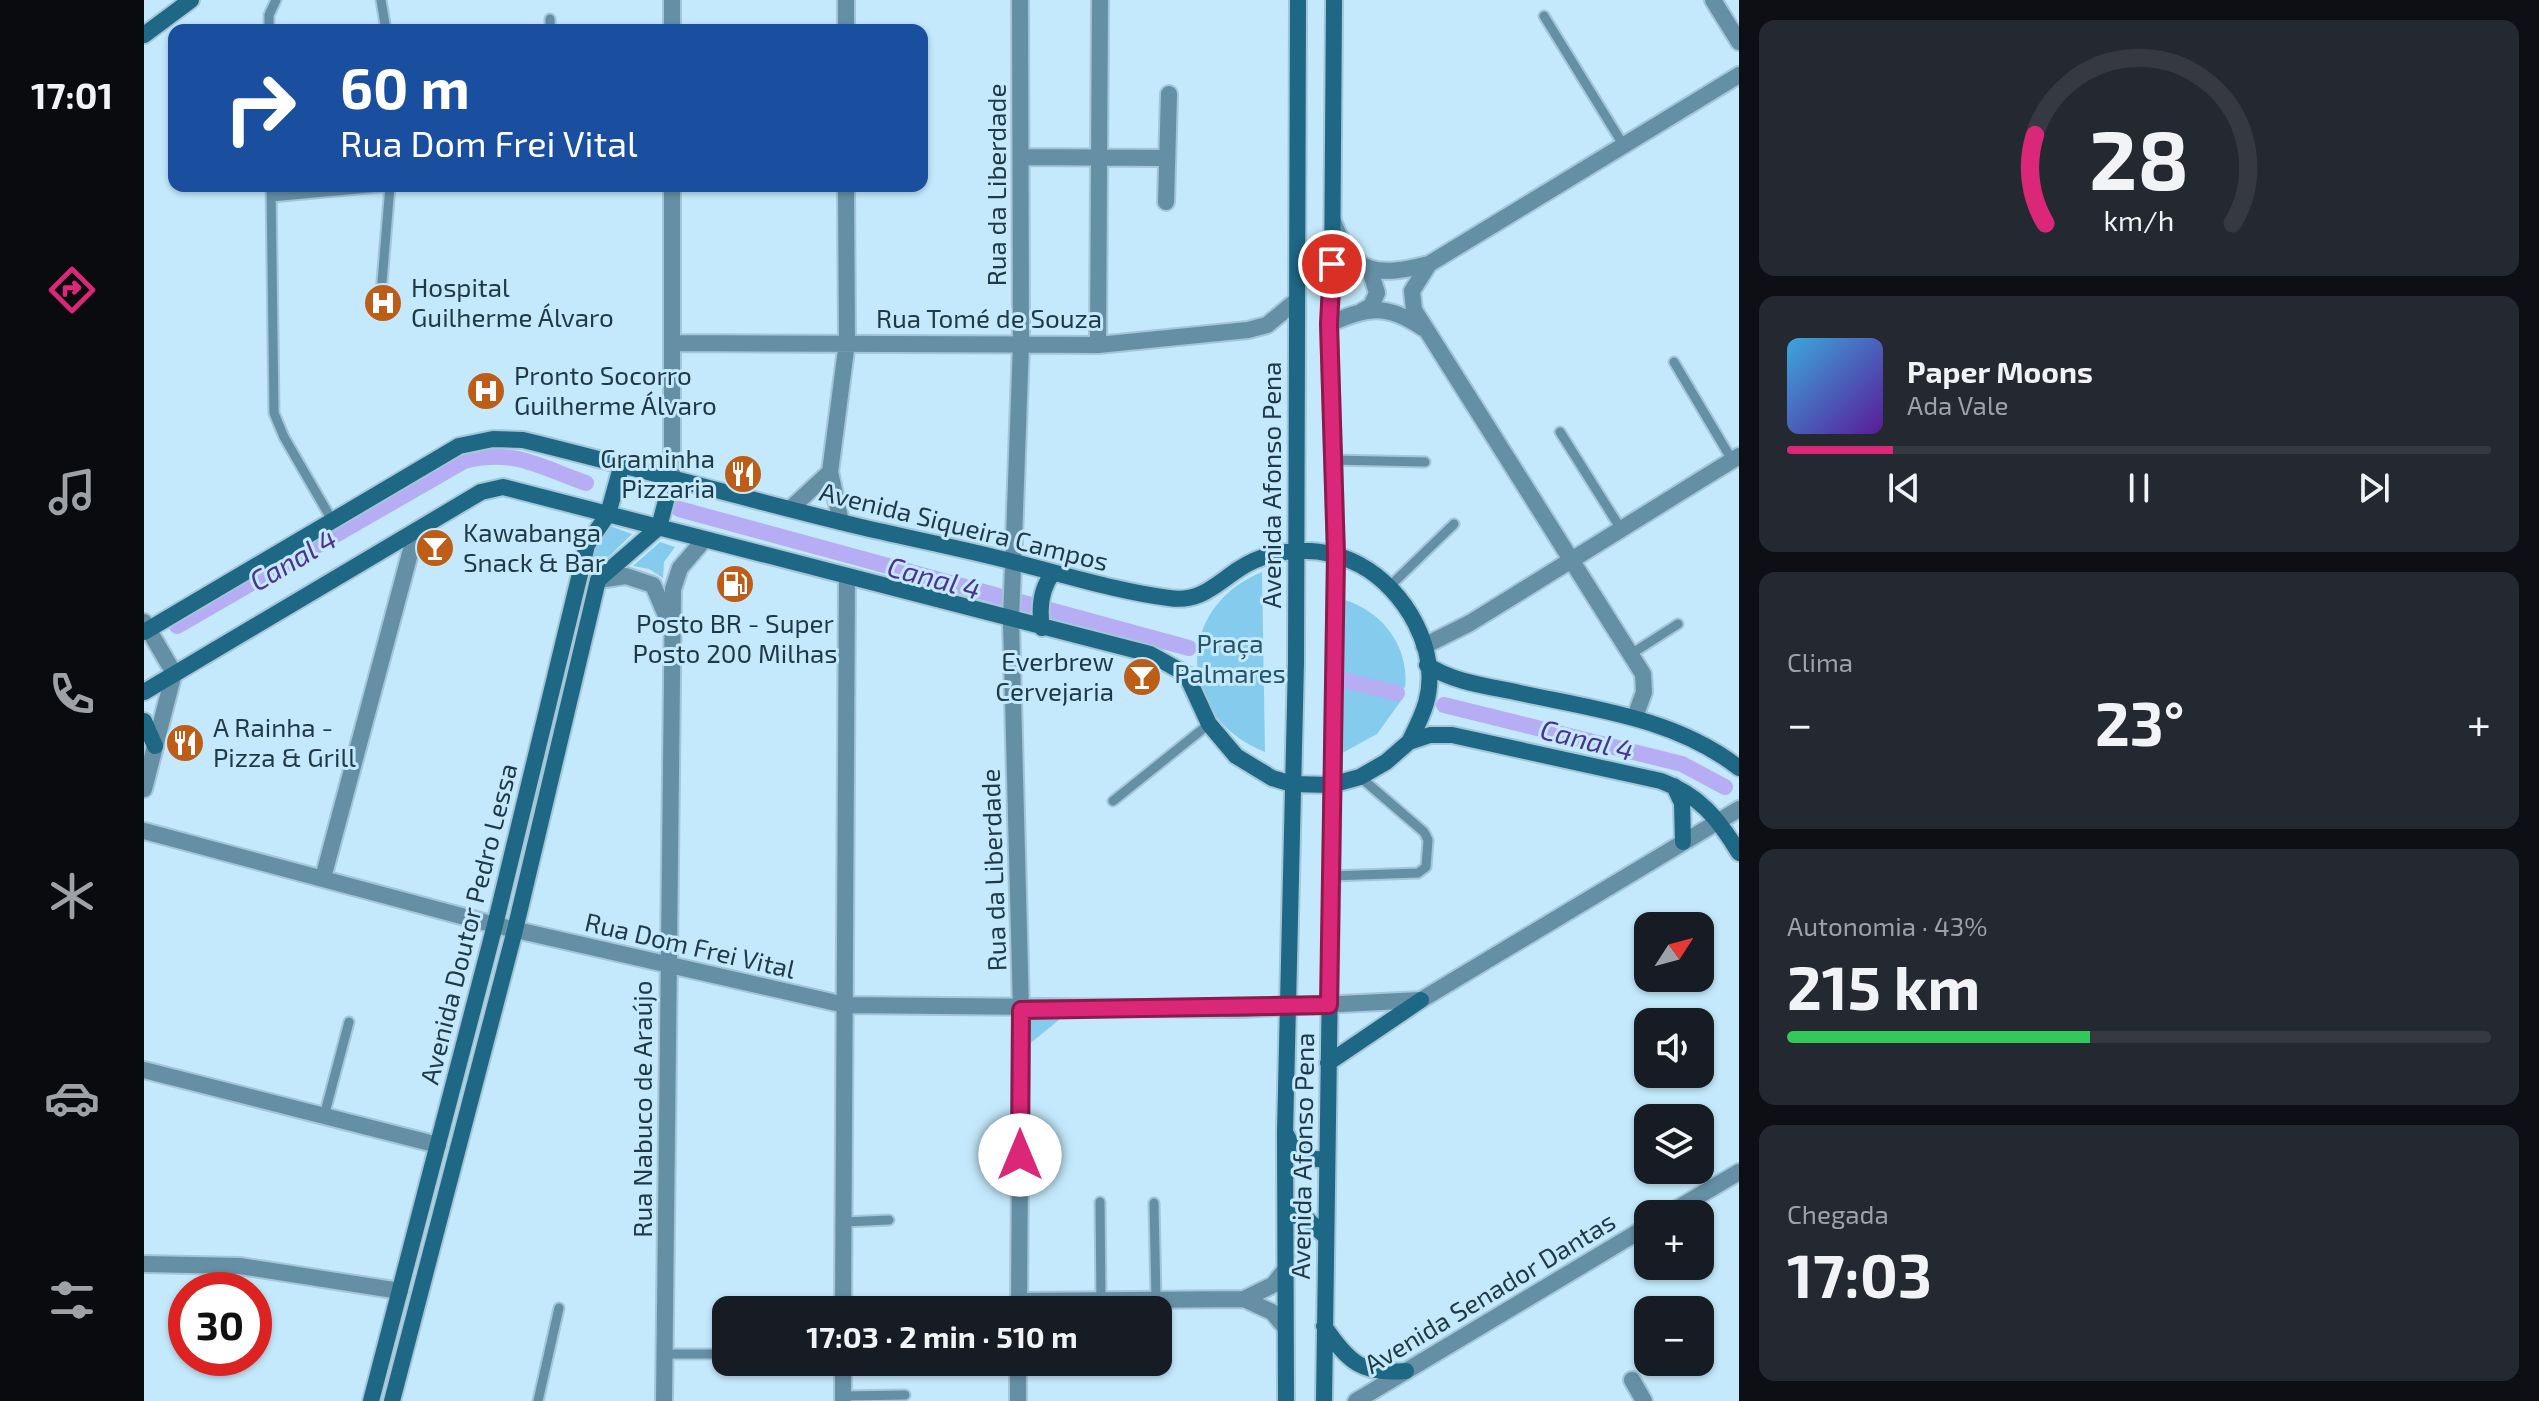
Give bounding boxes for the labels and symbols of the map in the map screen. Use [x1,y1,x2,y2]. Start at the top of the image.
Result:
street label: Rua da Liberdade [980,84,1011,286]
pin [1298,230,1366,298]
place label: Hospital Guilherme Álvaro [411,271,614,332]
hospital icon: Hospital Guilherme Álvaro [362,282,404,324]
street label: Rua Tomé de Souza [876,302,1102,333]
place label: Pronto Socorro Guilherme Álvaro [514,359,717,420]
street label: Avenida Afonso Pena [1255,362,1286,608]
hospital icon: Pronto Socorro Guilherme Álvaro [465,370,507,412]
place label: Graminha Pizzaria [600,442,715,503]
restaurant icon: Graminha Pizzaria [722,453,764,495]
street label: Avenida Siqueira Campos [817,475,1112,576]
place label: Kawabanga Snack & Bar [463,516,605,577]
water label: Canal 4 [243,521,342,598]
bar icon: Kawabanga Snack & Bar [414,527,456,569]
water label: Canal 4 [884,548,984,606]
fuel station icon: Posto BR - Super Posto 200 Milhas [714,563,756,605]
place label: Posto BR - Super Posto 200 Milhas [633,607,837,668]
park label: Praça Palmares [1174,627,1286,688]
place label: Everbrew Cervejaria [995,645,1114,706]
bar icon: Everbrew Cervejaria [1121,656,1163,698]
place label: A Rainha - Pizza & Grill [213,711,356,772]
water label: Canal 4 [1537,711,1637,767]
restaurant icon: A Rainha - Pizza & Grill [164,722,206,764]
street label: Avenida Doutor Pedro Lessa [413,760,522,1087]
street label: Rua da Liberdade [973,768,1012,972]
street label: Rua Dom Frei Vital [582,905,799,984]
north arrow [1634,912,1714,992]
street label: Rua Nabuco de Araújo [626,980,657,1238]
street label: Avenida Afonso Pena [1284,1032,1319,1280]
position arrow [978,1113,1062,1197]
street label: Avenida Senador Dantas [1358,1205,1620,1379]
speed limit sign: 30 [168,1272,272,1376]

